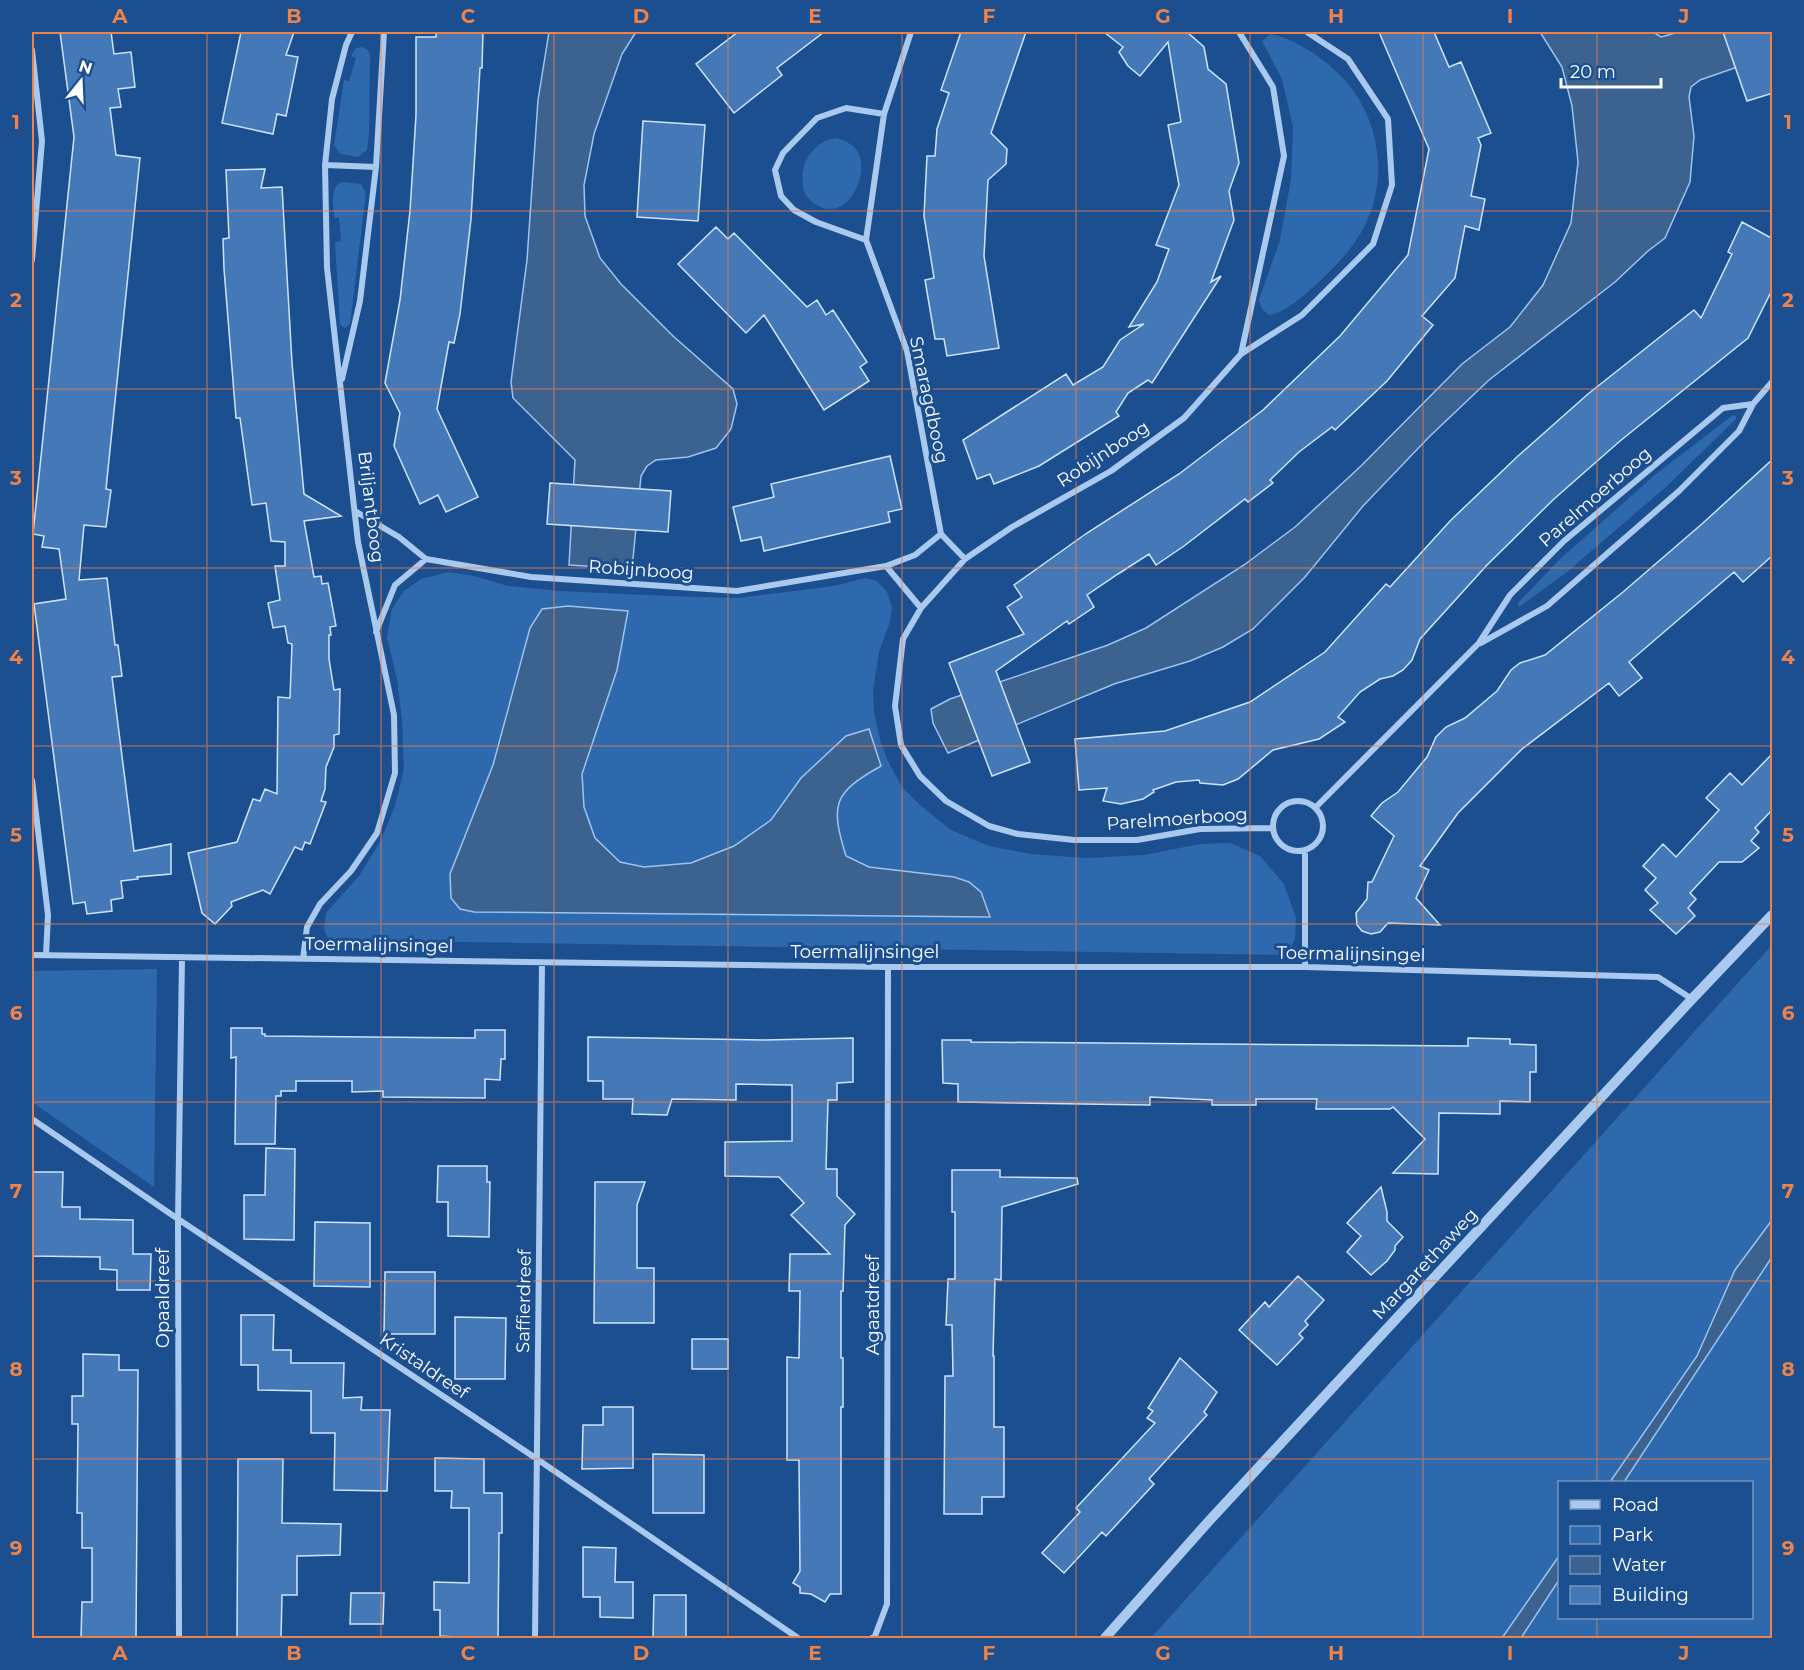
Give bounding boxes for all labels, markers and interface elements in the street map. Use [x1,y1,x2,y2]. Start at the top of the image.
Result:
text: A [111,4,128,28]
text: B [286,4,302,28]
text: C [461,4,476,28]
text: D [633,4,649,28]
text: E [808,4,822,28]
text: F [983,4,996,28]
text: G [1155,4,1171,28]
text: H [1328,4,1344,28]
text: I [1507,4,1513,28]
text: J [1678,4,1689,28]
north arrow [51,51,111,111]
scale bar [1561,51,1662,89]
text: N [76,56,95,78]
text: 20 m [1570,61,1616,83]
text: 1 [12,110,20,134]
text: 1 [1784,110,1792,134]
text: 2 [10,288,22,312]
text: 2 [1782,288,1794,312]
street label: Smaragdboog [905,334,953,466]
street label: Robijnboog [1053,416,1153,492]
street label: Parelmoerboog [1534,442,1656,552]
street label: Briljantboog [353,450,389,564]
text: 3 [9,466,22,490]
text: 3 [1781,466,1794,490]
street label: Robijnboog [588,555,694,585]
text: 4 [9,645,23,669]
text: 4 [1781,645,1795,669]
street label: Parelmoerboog [1106,803,1248,835]
text: 5 [10,823,22,847]
text: 5 [1782,823,1794,847]
street label: Toermalijnsingel [304,933,454,957]
street label: Toermalijnsingel [791,941,939,963]
street label: Toermalijnsingel [1276,942,1426,966]
text: 6 [10,1001,23,1025]
text: 6 [1782,1001,1795,1025]
text: 7 [10,1179,22,1203]
text: 7 [1782,1179,1794,1203]
street label: Margarethaweg [1368,1204,1482,1324]
street label: Opaaldreef [152,1247,174,1348]
street label: Saffierdreef [512,1248,536,1353]
street label: Agaatdreef [862,1254,884,1355]
street label: Kristaldreef [375,1328,473,1404]
text: 8 [9,1357,23,1381]
text: 8 [1781,1357,1795,1381]
legend [1558,1481,1753,1619]
text: Road [1612,1494,1659,1516]
text: Park [1612,1524,1653,1546]
text: 9 [10,1536,22,1560]
text: 9 [1782,1536,1794,1560]
text: Water [1612,1554,1667,1576]
text: Building [1612,1584,1689,1606]
text: A [111,1641,128,1665]
text: B [286,1641,302,1665]
text: C [461,1641,476,1665]
text: D [633,1641,649,1665]
text: E [808,1641,822,1665]
text: F [983,1641,996,1665]
text: G [1155,1641,1171,1665]
text: H [1328,1641,1344,1665]
text: I [1507,1641,1513,1665]
text: J [1678,1641,1689,1665]

